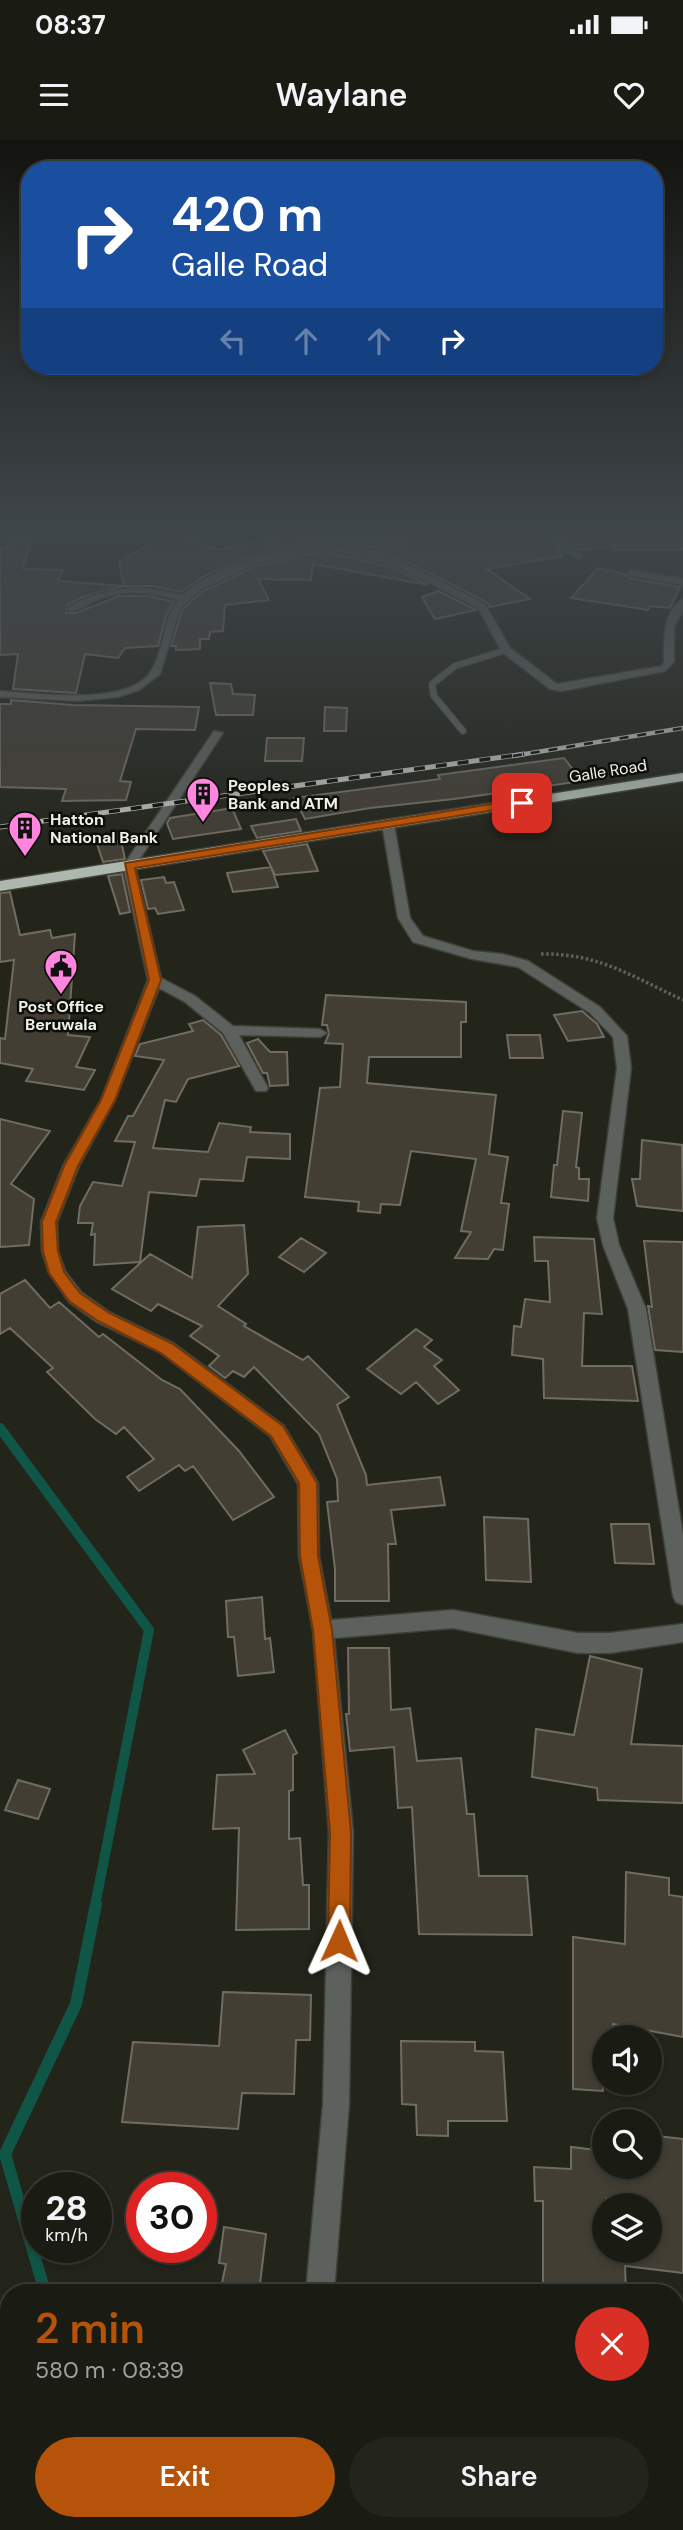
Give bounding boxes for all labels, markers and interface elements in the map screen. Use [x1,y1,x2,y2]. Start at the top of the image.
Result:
text: 08:37 [35,8,106,42]
text: Waylane [276,74,407,116]
icon: menu [35,76,73,114]
icon: heart [610,76,648,114]
text: 420 m [171,182,323,246]
icon: right [56,189,147,280]
text: Galle Road [171,244,328,286]
icon: left [214,322,252,360]
icon: ahead [287,322,325,360]
icon: ahead [360,322,398,360]
icon: right [433,322,471,360]
street label: Galle Road [568,754,648,788]
pin [492,773,552,833]
building icon: Peoples Bank and ATM [184,775,222,824]
place label: Peoples Bank and ATM [228,775,338,814]
icon: arrive [503,784,541,822]
building icon: Hatton National Bank [6,809,44,858]
place label: Hatton National Bank [50,809,159,848]
public building icon: Post Office Beruwala [42,947,80,996]
place label: Post Office Beruwala [18,996,104,1035]
position arrow [302,1904,376,1978]
map controls [592,2025,662,2263]
button: sound [592,2025,662,2095]
button: search [592,2109,662,2179]
speed limit sign: 30 [126,2172,217,2263]
text: 28 [45,2185,88,2231]
button: layers [592,2193,662,2263]
text: km/h [45,2223,88,2247]
text: 2 min [35,2301,145,2356]
button: close [575,2307,649,2381]
text: 580 m · 08:39 [35,2355,184,2385]
button: Exit [35,2437,335,2517]
button: Share [349,2437,649,2517]

